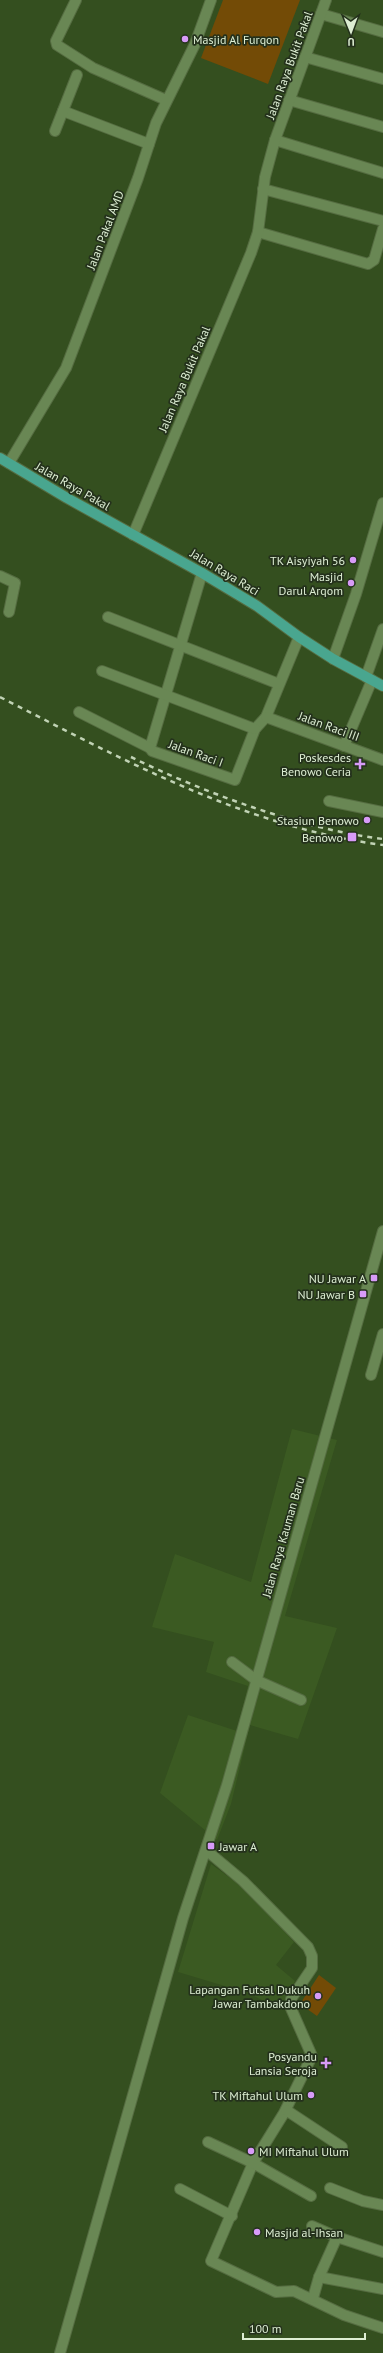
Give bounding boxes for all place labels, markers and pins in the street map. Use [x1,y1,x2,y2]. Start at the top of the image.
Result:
place label: Masjid Al Furqon [193,32,279,47]
marker: Masjid Al Furqon [180,34,190,44]
place label: TK Aisyiyah 56 [270,553,345,568]
marker: TK Aisyiyah 56 [348,555,358,565]
place label: Masjid Darul Arqom [279,569,343,598]
marker: Masjid Darul Arqom [346,578,356,588]
place label: Poskesdes Benowo Ceria [281,750,351,779]
marker: Poskesdes Benowo Ceria [354,758,366,770]
place label: Stasiun Benowo [277,813,359,828]
marker: Stasiun Benowo [362,815,372,825]
place label: Benowo [302,830,343,845]
marker: Benowo [346,831,358,843]
place label: NU Jawar A [309,1271,366,1286]
marker: NU Jawar A [369,1273,379,1283]
place label: NU Jawar B [297,1287,355,1302]
marker: NU Jawar B [358,1289,368,1299]
place label: Jawar A [218,1839,257,1854]
marker: Jawar A [206,1841,216,1851]
place label: Lapangan Futsal Dukuh Jawar Tambakdono [189,1982,310,2011]
marker: Lapangan Futsal Dukuh Jawar Tambakdono [313,1991,323,2001]
place label: Posyandu Lansia Seroja [249,2049,317,2078]
marker: Posyandu Lansia Seroja [320,2057,332,2069]
place label: TK Miftahul Ulum [213,2088,303,2103]
marker: TK Miftahul Ulum [306,2090,316,2100]
place label: MI Miftahul Ulum [259,2144,349,2159]
marker: MI Miftahul Ulum [246,2146,256,2156]
place label: Masjid al-Ihsan [265,2225,343,2240]
marker: Masjid al-Ihsan [252,2227,262,2237]

